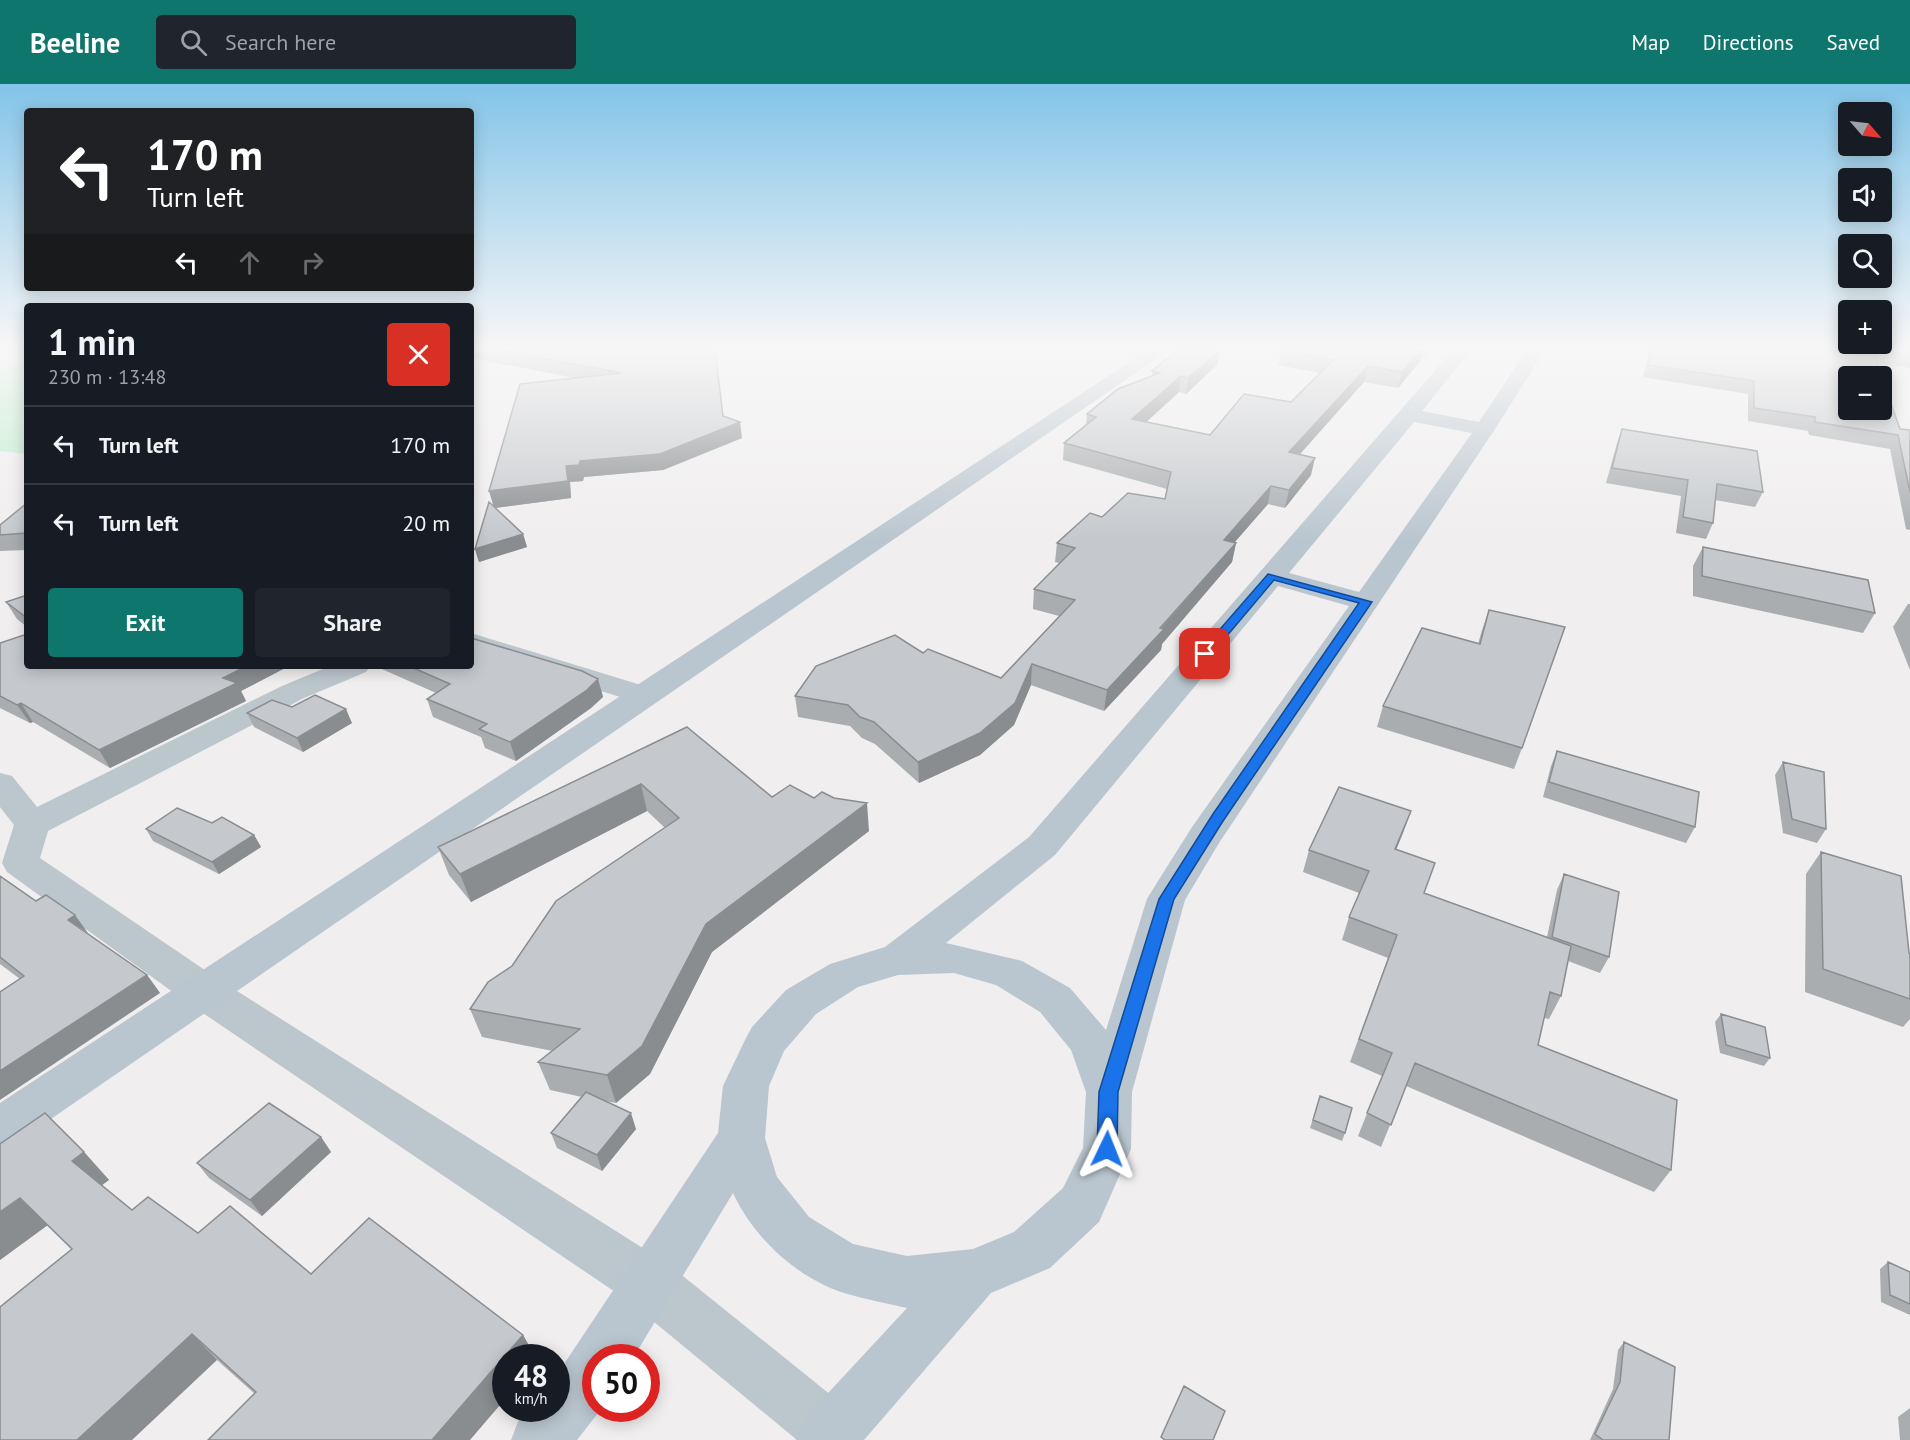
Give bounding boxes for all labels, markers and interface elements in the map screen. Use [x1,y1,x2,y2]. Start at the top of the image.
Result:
search box [156,15,576,69]
text: Beeline [30,24,120,61]
icon: search [177,26,210,59]
text: Search here [225,28,336,56]
text: Map [1631,29,1670,56]
text: Directions [1703,29,1794,56]
text: Saved [1827,29,1880,56]
north arrow [1838,102,1892,156]
map controls [1838,102,1892,420]
text: 170 m [147,127,263,182]
icon: left [48,132,126,210]
button: sound [1838,168,1892,222]
text: Turn left [147,180,244,214]
button: search [1838,234,1892,288]
icon: left [170,246,203,279]
icon: ahead [233,246,266,279]
icon: right [296,246,329,279]
button: + [1838,300,1892,354]
text: 1 min [48,318,136,365]
button: close [387,323,450,386]
text: 230 m · 13:48 [48,364,166,390]
button: − [1838,366,1892,420]
icon: left [48,429,81,462]
text: Turn left [99,431,179,459]
text: 170 m [390,431,450,459]
icon: left [48,507,81,540]
text: Turn left [99,509,179,537]
text: 20 m [402,509,450,537]
button: Exit [48,588,243,657]
button: Share [255,588,450,657]
pin [1179,628,1230,679]
icon: arrive [1188,637,1221,670]
position arrow [1075,1117,1139,1181]
speed limit sign: 50 [582,1344,660,1422]
text: 48 [514,1356,548,1395]
text: km/h [515,1389,547,1408]

